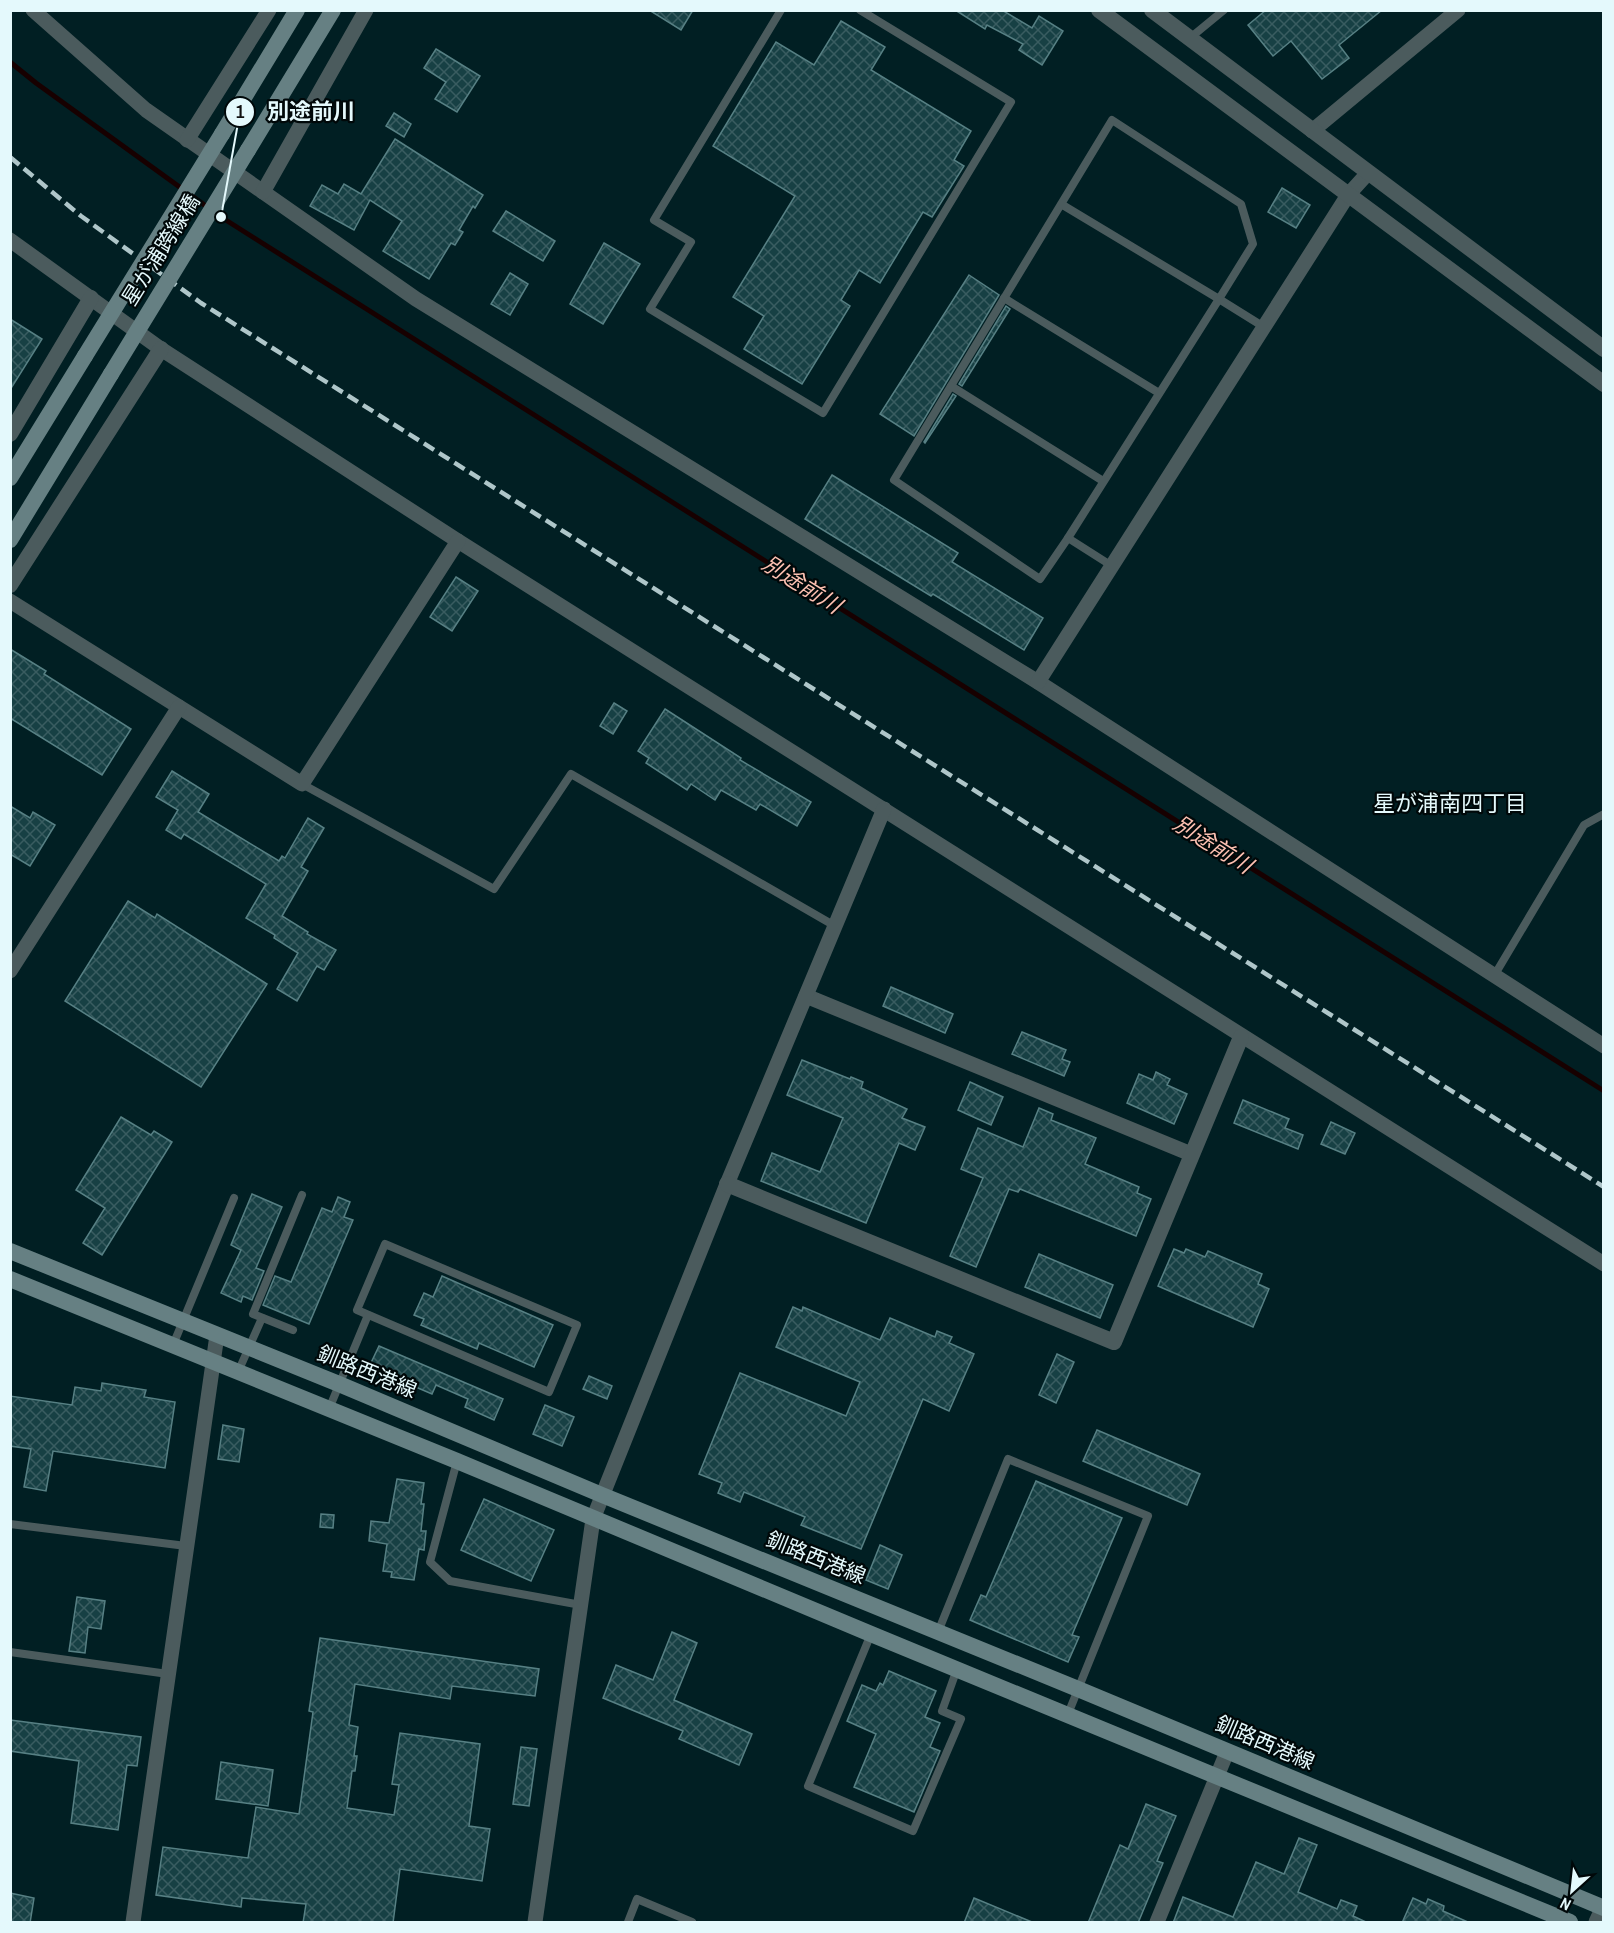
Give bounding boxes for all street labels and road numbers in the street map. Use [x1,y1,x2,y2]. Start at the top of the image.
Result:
street label: 星が浦跨線橋 [115,189,206,311]
street label: 釧路西港線 [313,1338,421,1405]
street label: 釧路西港線 [762,1524,870,1591]
street label: 釧路西港線 [1211,1709,1319,1776]

